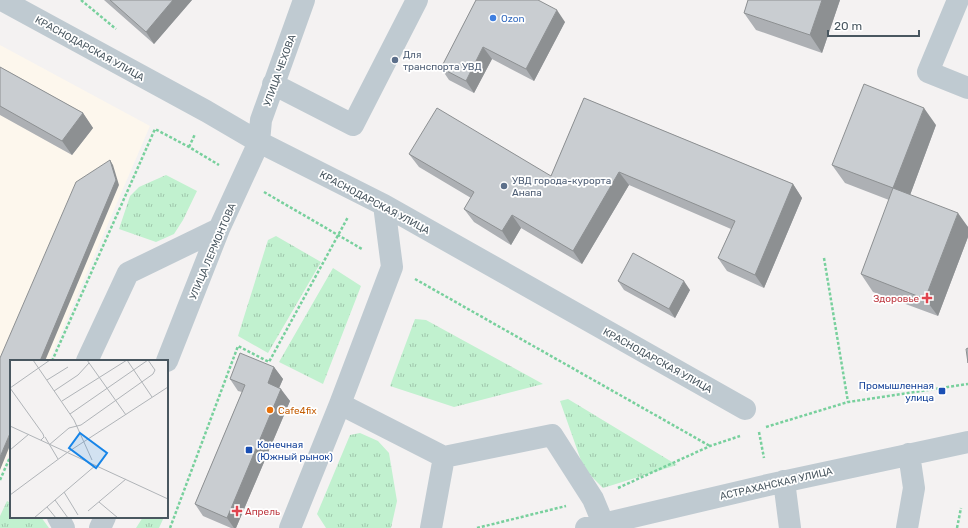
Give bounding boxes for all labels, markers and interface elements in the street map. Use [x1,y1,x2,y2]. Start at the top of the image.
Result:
scale bar [828,12,919,38]
marker: Ozon [488,13,498,23]
place label: Ozon [501,13,525,25]
street label: КРАСНОДАРСКАЯ УЛИЦА [33,14,147,84]
text: 20 m [834,19,862,33]
street label: УЛИЦА ЧЕХОВА [261,32,299,108]
place label: Для транспорта УВД [403,49,482,73]
marker: Для транспорта УВД [390,55,400,65]
street label: КРАСНОДАРСКАЯ УЛИЦА [317,169,432,237]
place label: УВД города-курорта Анапа [512,175,611,199]
marker: УВД города-курорта Анапа [499,181,509,191]
street label: УЛИЦА ЛЕРМОНТОВА [187,201,239,302]
place label: Здоровье [873,293,919,305]
marker: Здоровье [922,293,932,303]
street label: КРАСНОДАРСКАЯ УЛИЦА [601,326,715,396]
inset map [10,360,168,518]
place label: Промышленная улица [859,380,934,404]
marker: Промышленная улица [937,386,947,396]
marker: Cafe4fix [265,405,275,415]
place label: Cafe4fix [278,405,317,417]
place label: Конечная (Южный рынок) [257,439,333,463]
marker: Конечная (Южный рынок) [244,445,254,455]
street label: АСТРАХАНСКАЯ УЛИЦА [719,465,834,503]
marker: Апрель [232,506,242,516]
place label: Апрель [245,506,280,518]

